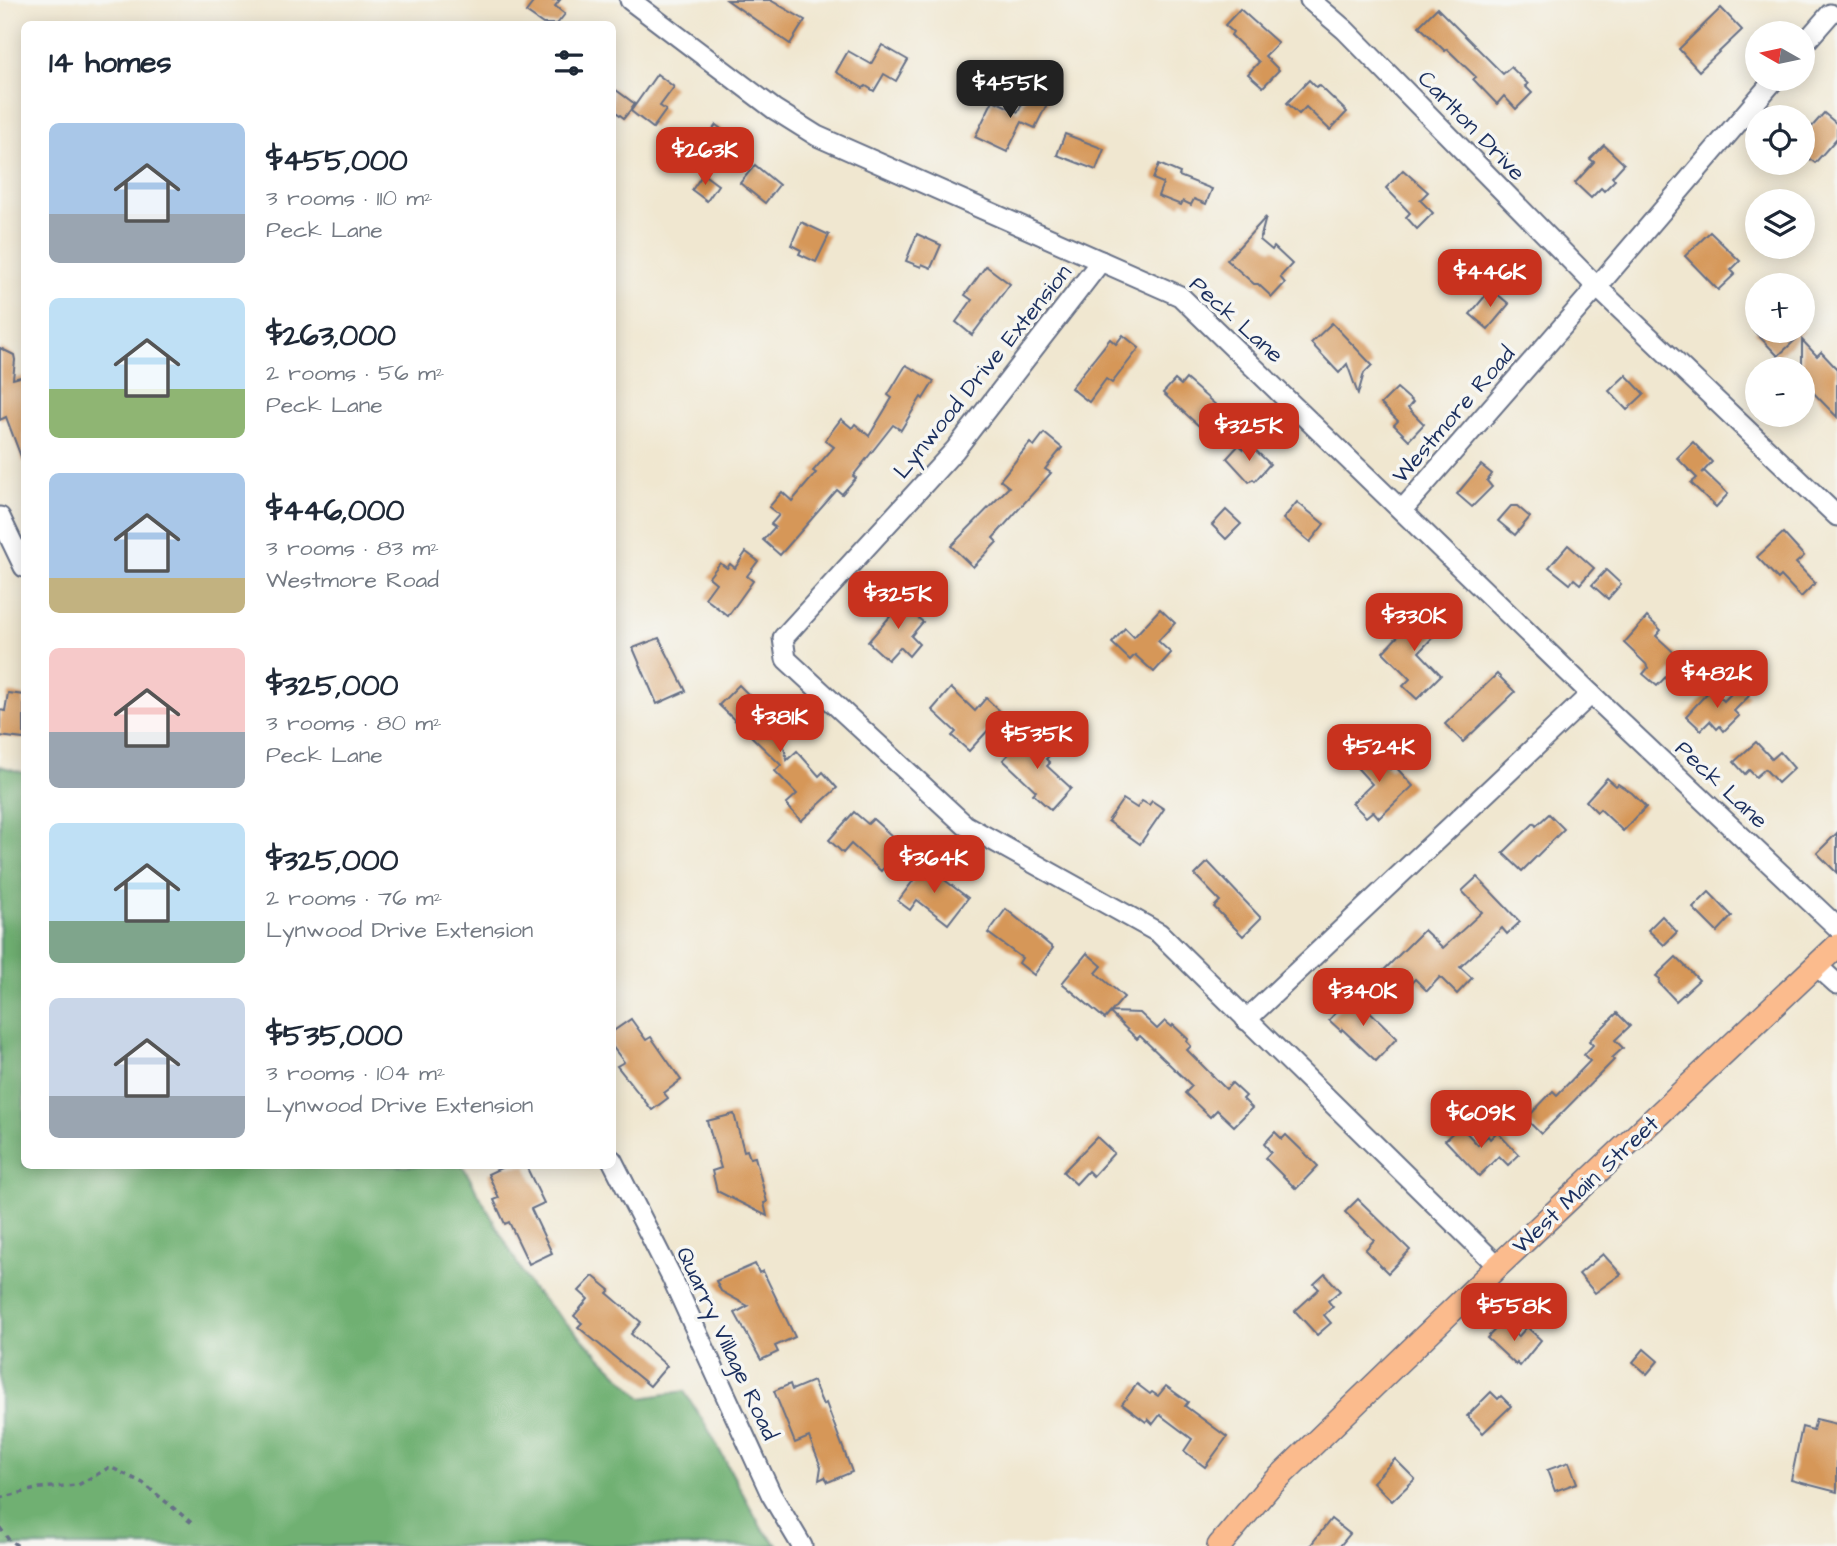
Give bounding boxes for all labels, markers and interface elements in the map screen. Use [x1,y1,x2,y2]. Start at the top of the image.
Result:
north arrow [1745,21,1815,91]
map controls [1745,21,1815,427]
text: 14 homes [49,42,172,84]
icon: filters [550,44,588,82]
pin: $455K [961,60,1059,120]
street label: Carlton Drive [1410,63,1532,188]
text: $455K [973,67,1047,99]
button: locate [1745,105,1815,175]
pin: $263K [656,128,754,187]
text: $263K [672,134,738,166]
text: $455,000 [266,140,408,182]
icon: home [105,151,189,235]
text: 3 rooms · 110 m² [266,182,433,214]
button: layers [1745,189,1815,259]
text: Peck Lane [266,214,383,246]
pin: $446K [1441,250,1539,309]
text: $446K [1454,256,1526,288]
street label: Lynwood Drive Extension [886,258,1080,486]
street label: Peck Lane [1182,269,1290,371]
button: + [1745,273,1815,343]
text: $263,000 [266,315,396,357]
icon: home [105,326,189,410]
street label: Westmore Road [1385,339,1523,490]
text: 2 rooms · 56 m² [266,357,444,389]
button: − [1745,357,1815,427]
text: Peck Lane [266,389,383,421]
pin: $325K [1200,404,1298,463]
text: $325K [1215,410,1283,442]
text: $446,000 [266,490,404,532]
icon: home [105,501,189,585]
text: 3 rooms · 83 m² [266,532,439,564]
text: Westmore Road [266,564,439,596]
pin: $325K [849,572,947,631]
text: $325K [864,578,932,610]
pin: $330K [1365,594,1463,653]
text: $330K [1382,600,1446,632]
pin: $482K [1668,650,1766,710]
text: $482K [1682,657,1752,689]
text: $325,000 [266,665,398,707]
icon: home [105,676,189,760]
pin: $381K [731,694,829,754]
text: $381K [752,701,808,733]
text: 3 rooms · 80 m² [266,707,442,739]
pin: $535K [988,712,1086,771]
text: $535K [1002,718,1073,750]
pin: $524K [1330,724,1428,784]
text: $524K [1343,731,1415,763]
street label: Peck Lane [1668,733,1775,836]
text: Peck Lane [266,739,383,771]
pin: $364K [885,836,983,895]
text: $325,000 [266,840,398,882]
text: $364K [900,842,968,874]
icon: home [105,851,189,935]
text: 2 rooms · 76 m² [266,882,442,914]
text: Lynwood Drive Extension [266,914,533,946]
pin: $340K [1314,968,1412,1028]
text: $340K [1329,975,1397,1007]
text: $535,000 [266,1015,403,1057]
icon: home [105,1026,189,1110]
text: 3 rooms · 104 m² [266,1057,445,1089]
text: Lynwood Drive Extension [266,1089,533,1121]
pin: $609K [1432,1090,1530,1150]
text: $609K [1447,1097,1515,1129]
street label: West Main Street [1505,1108,1667,1261]
street label: Quarry Village Road [667,1241,786,1446]
pin: $558K [1465,1284,1563,1343]
text: $558K [1477,1290,1551,1322]

